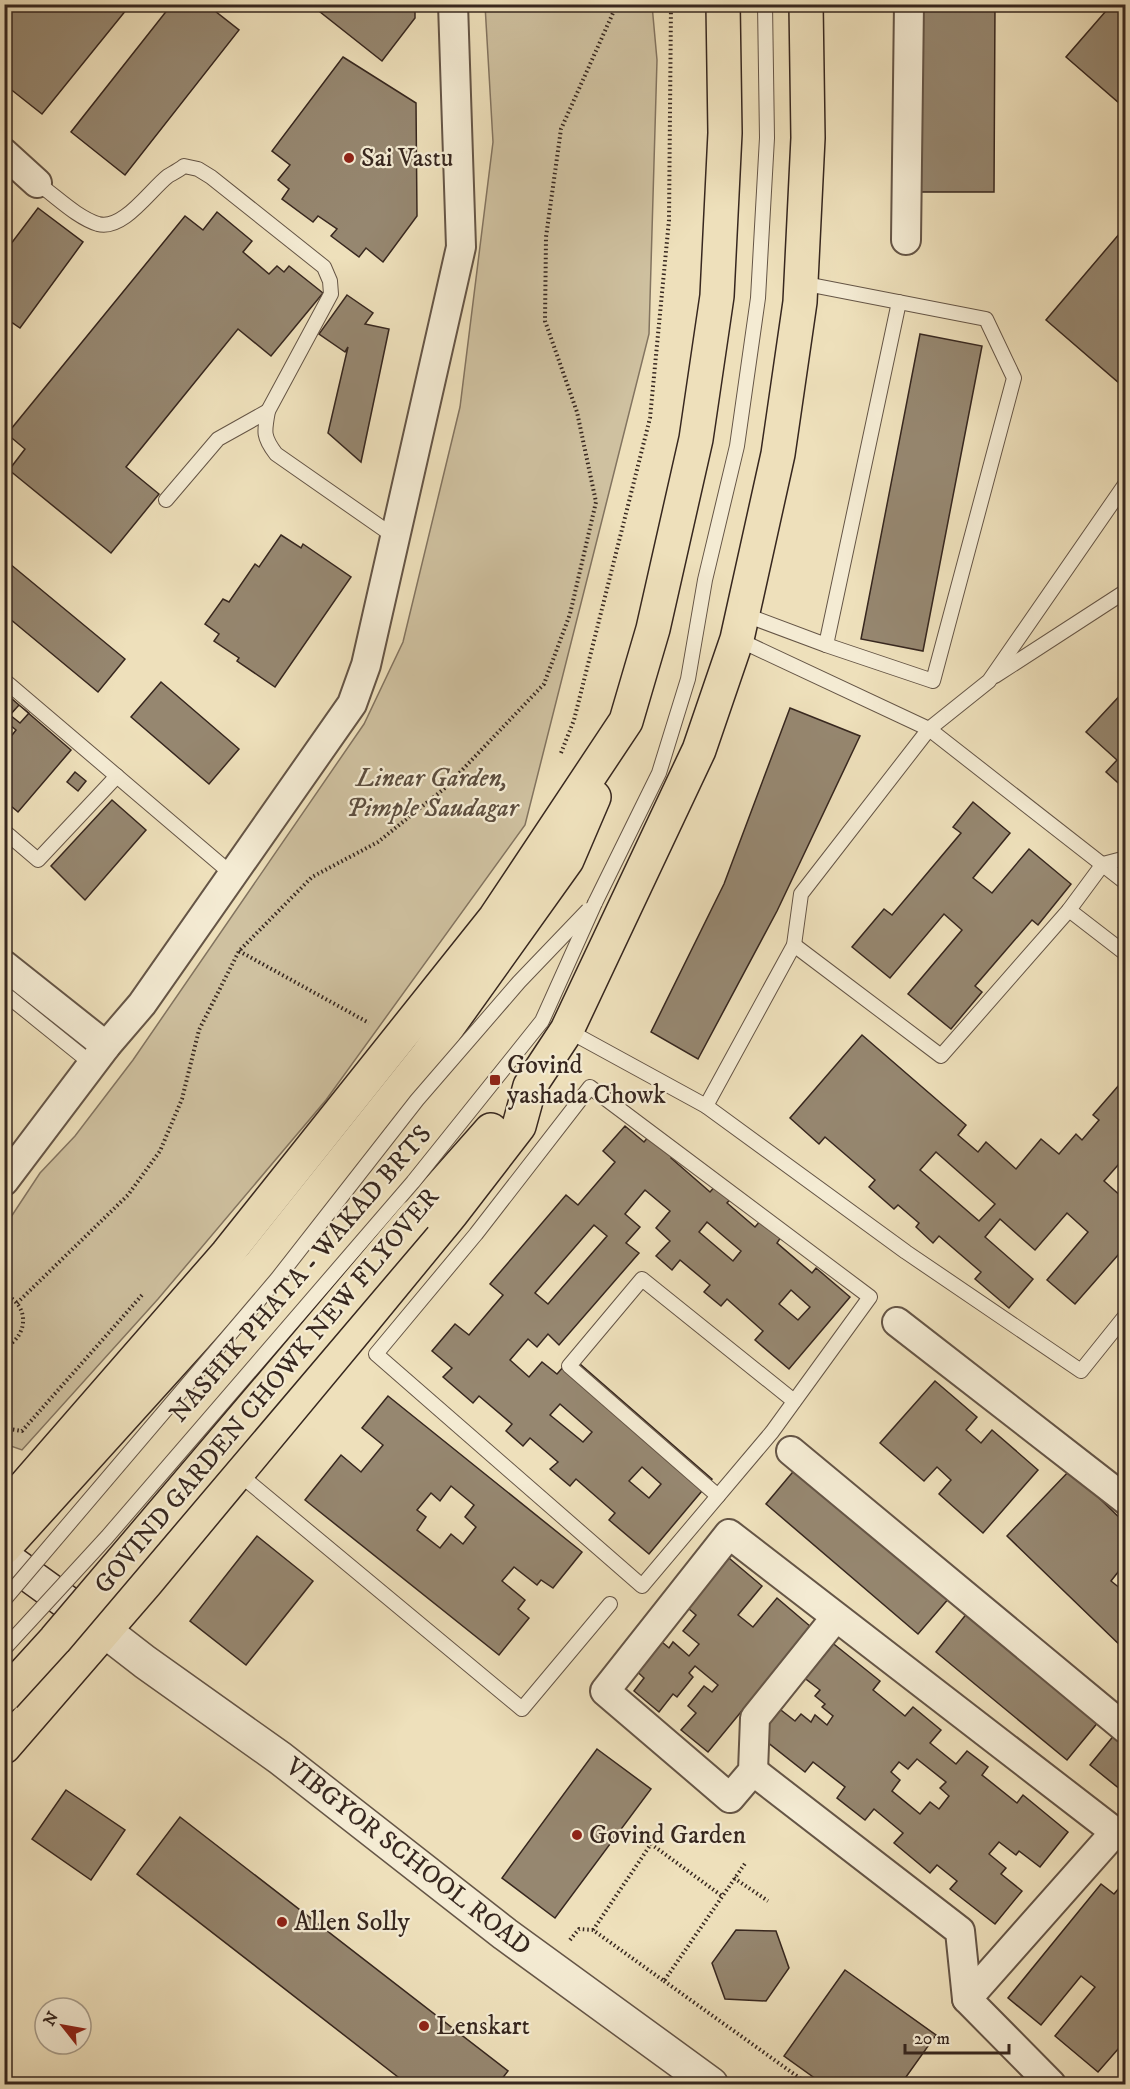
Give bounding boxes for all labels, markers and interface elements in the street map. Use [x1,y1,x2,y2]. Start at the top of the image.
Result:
place label: Sai Vastu [361,142,453,175]
marker: Sai Vastu [342,151,356,165]
park label: Linear Garden, Pimple Saudagar [346,762,520,825]
place label: Govind yashada Chowk [507,1049,666,1112]
marker: Govind yashada Chowk [488,1073,502,1087]
street label: NASHIK PHATA - WAKAD BRTS [163,1118,439,1430]
street label: GOVIND GARDEN CHOWK NEW FLYOVER [87,1181,447,1601]
street label: VIBGYOR SCHOOL ROAD [278,1750,538,1963]
place label: Govind Garden [589,1819,747,1852]
marker: Govind Garden [570,1828,584,1842]
place label: Allen Solly [294,1906,410,1939]
marker: Allen Solly [275,1915,289,1929]
north arrow [33,1996,93,2056]
text: N [39,2008,63,2030]
place label: Lenskart [436,2010,530,2043]
scale bar [905,2017,1008,2055]
marker: Lenskart [417,2019,431,2033]
text: 20 m [914,2028,950,2050]

